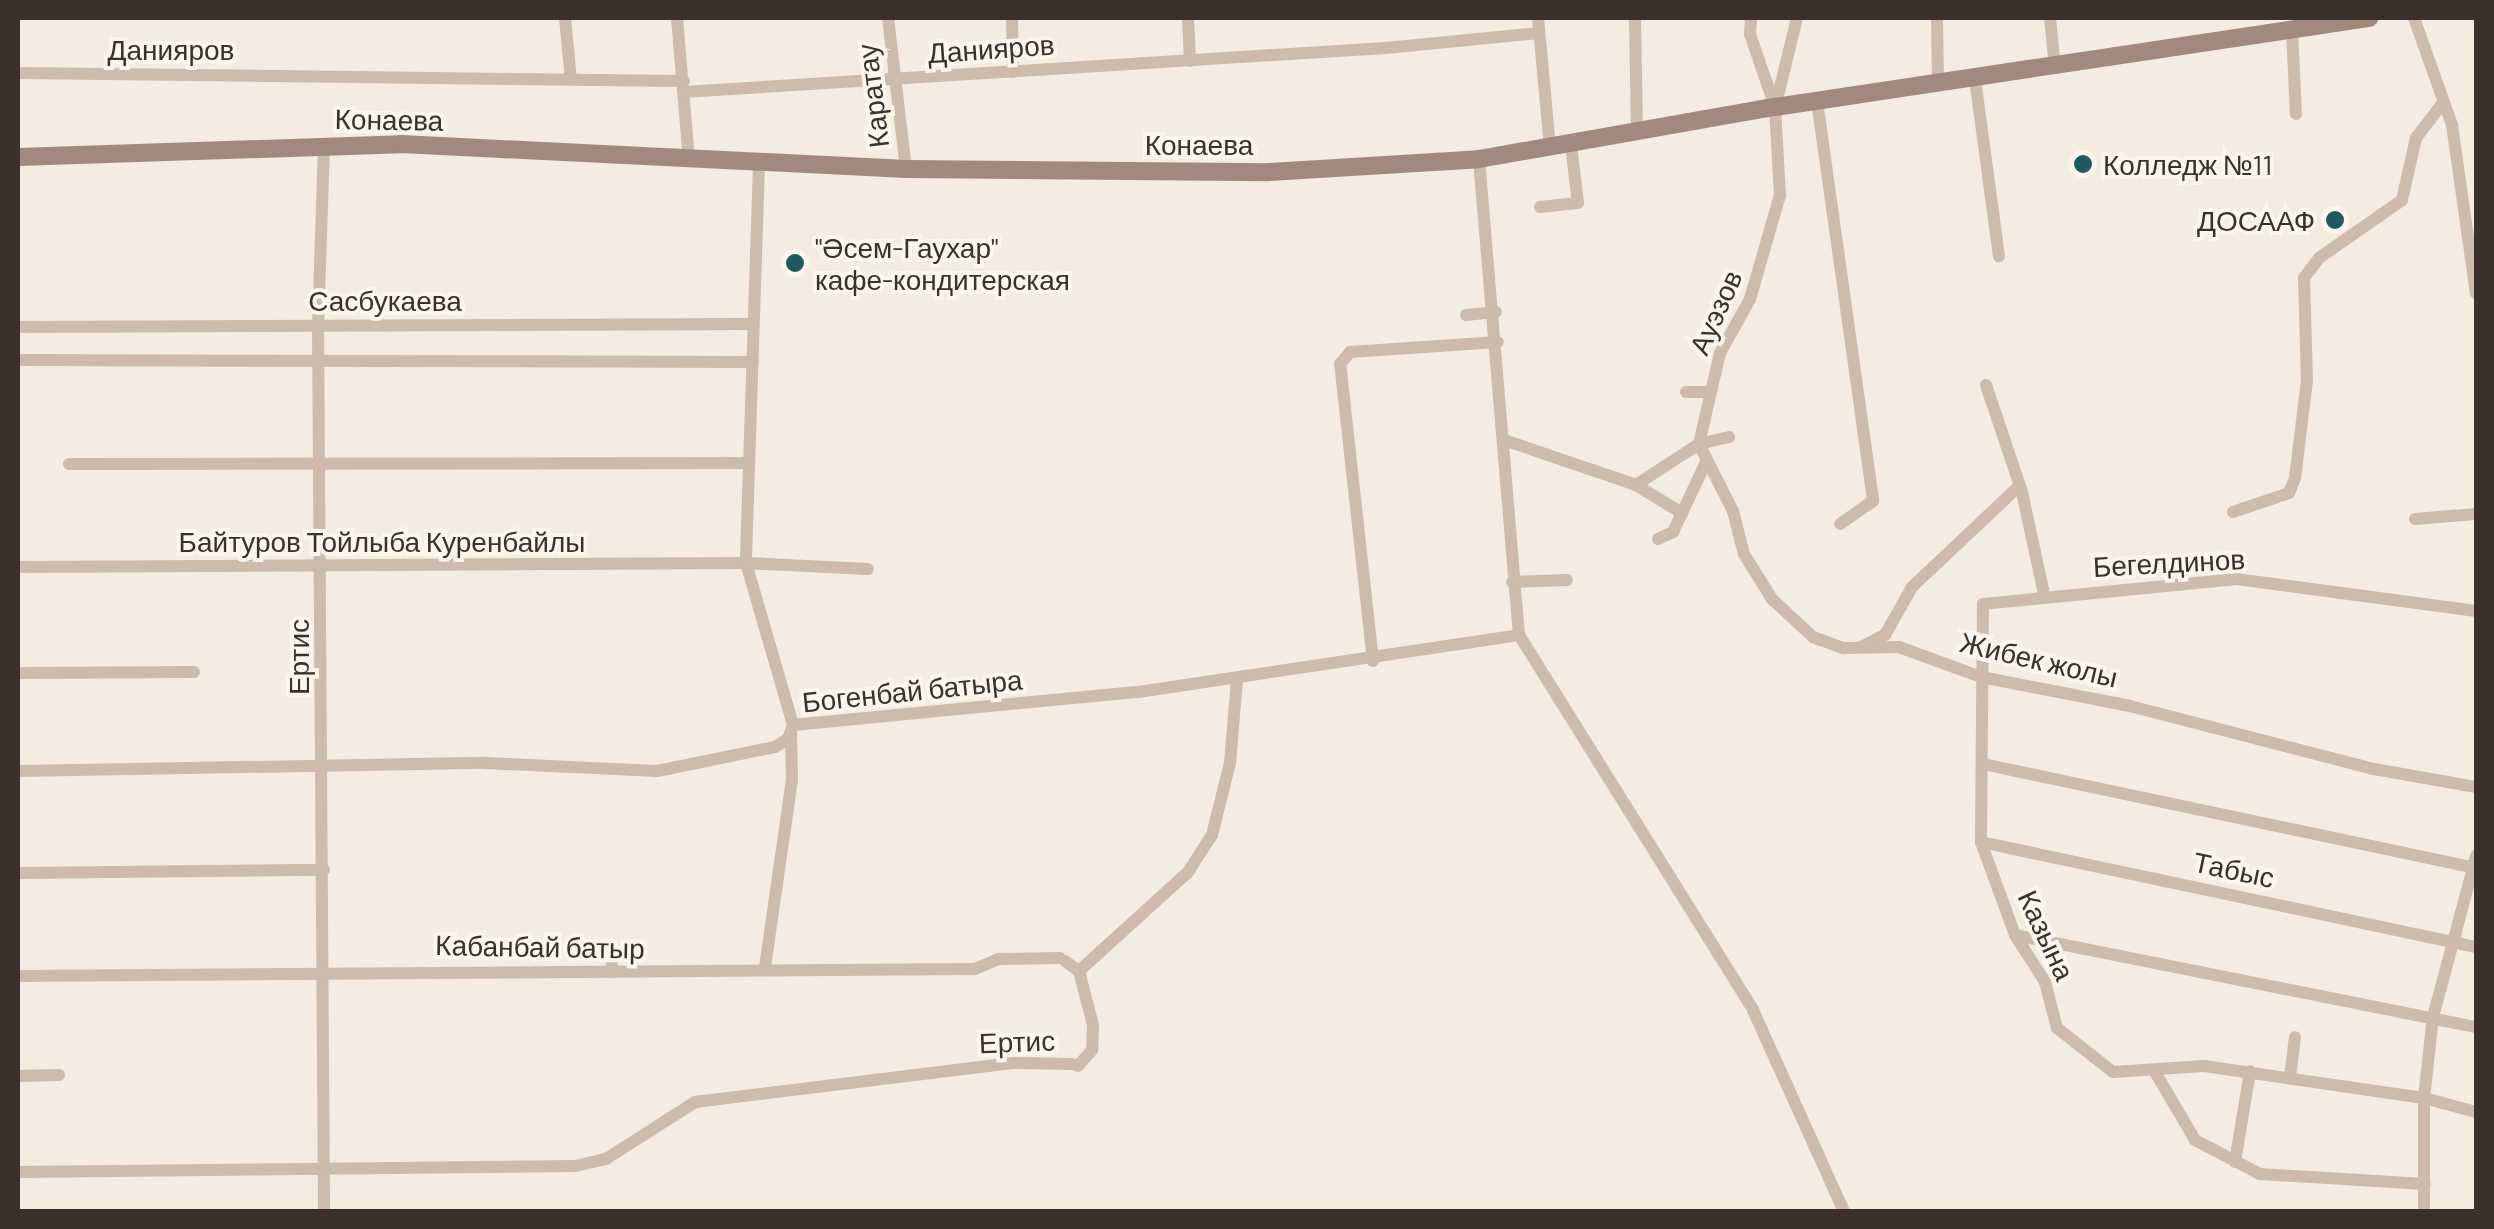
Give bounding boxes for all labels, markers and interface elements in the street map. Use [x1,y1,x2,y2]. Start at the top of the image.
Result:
street label: Данияров [927,27,1055,69]
street label: Данияров [108,32,234,66]
street label: Каратау [849,42,895,150]
street label: Конаева [334,101,444,137]
street label: Конаева [1145,127,1253,161]
place label: Колледж №11 [2103,147,2272,181]
marker: Колледж №11 [2072,153,2094,175]
place label: ДОСААФ [2197,203,2315,237]
marker: ДОСААФ [2324,209,2346,231]
place label: "Әсем-Гаухар" кафе-кондитерская [815,230,1070,296]
marker: "Әсем-Гаухар" кафе-кондитерская [784,252,806,274]
street label: Ауэзов [1682,265,1748,359]
street label: Сасбукаева [308,283,462,317]
street label: Байтуров Тойлыба Куренбайлы [179,524,585,558]
street label: Бегелдинов [2092,541,2246,583]
street label: Ертис [281,619,315,695]
street label: Жибек жолы [1957,625,2121,693]
street label: Богенбай батыра [800,662,1024,718]
street label: Табыс [2191,844,2277,894]
street label: Казына [2012,885,2082,985]
street label: Кабанбай батыр [435,927,645,965]
street label: Ертис [978,1023,1056,1059]

